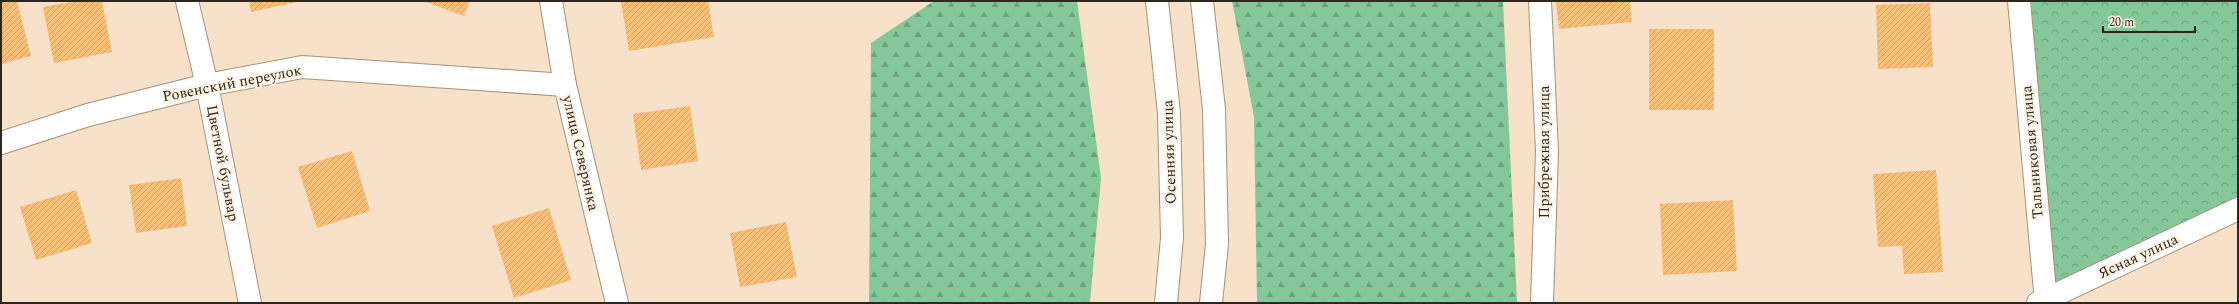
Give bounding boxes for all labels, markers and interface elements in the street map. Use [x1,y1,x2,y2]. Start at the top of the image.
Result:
scale bar [2103,8,2195,34]
text: 20 m [2109,13,2134,32]
street label: Ровенский переулок [160,59,304,108]
street label: Тальниковая улица [2015,84,2050,220]
street label: Прибрежная улица [1533,85,1556,219]
street label: улица Северянка [556,92,605,214]
street label: Осенняя улица [1156,99,1183,205]
street label: Цветной бульвар [200,103,245,223]
street label: Ясная улица [2094,228,2183,285]

